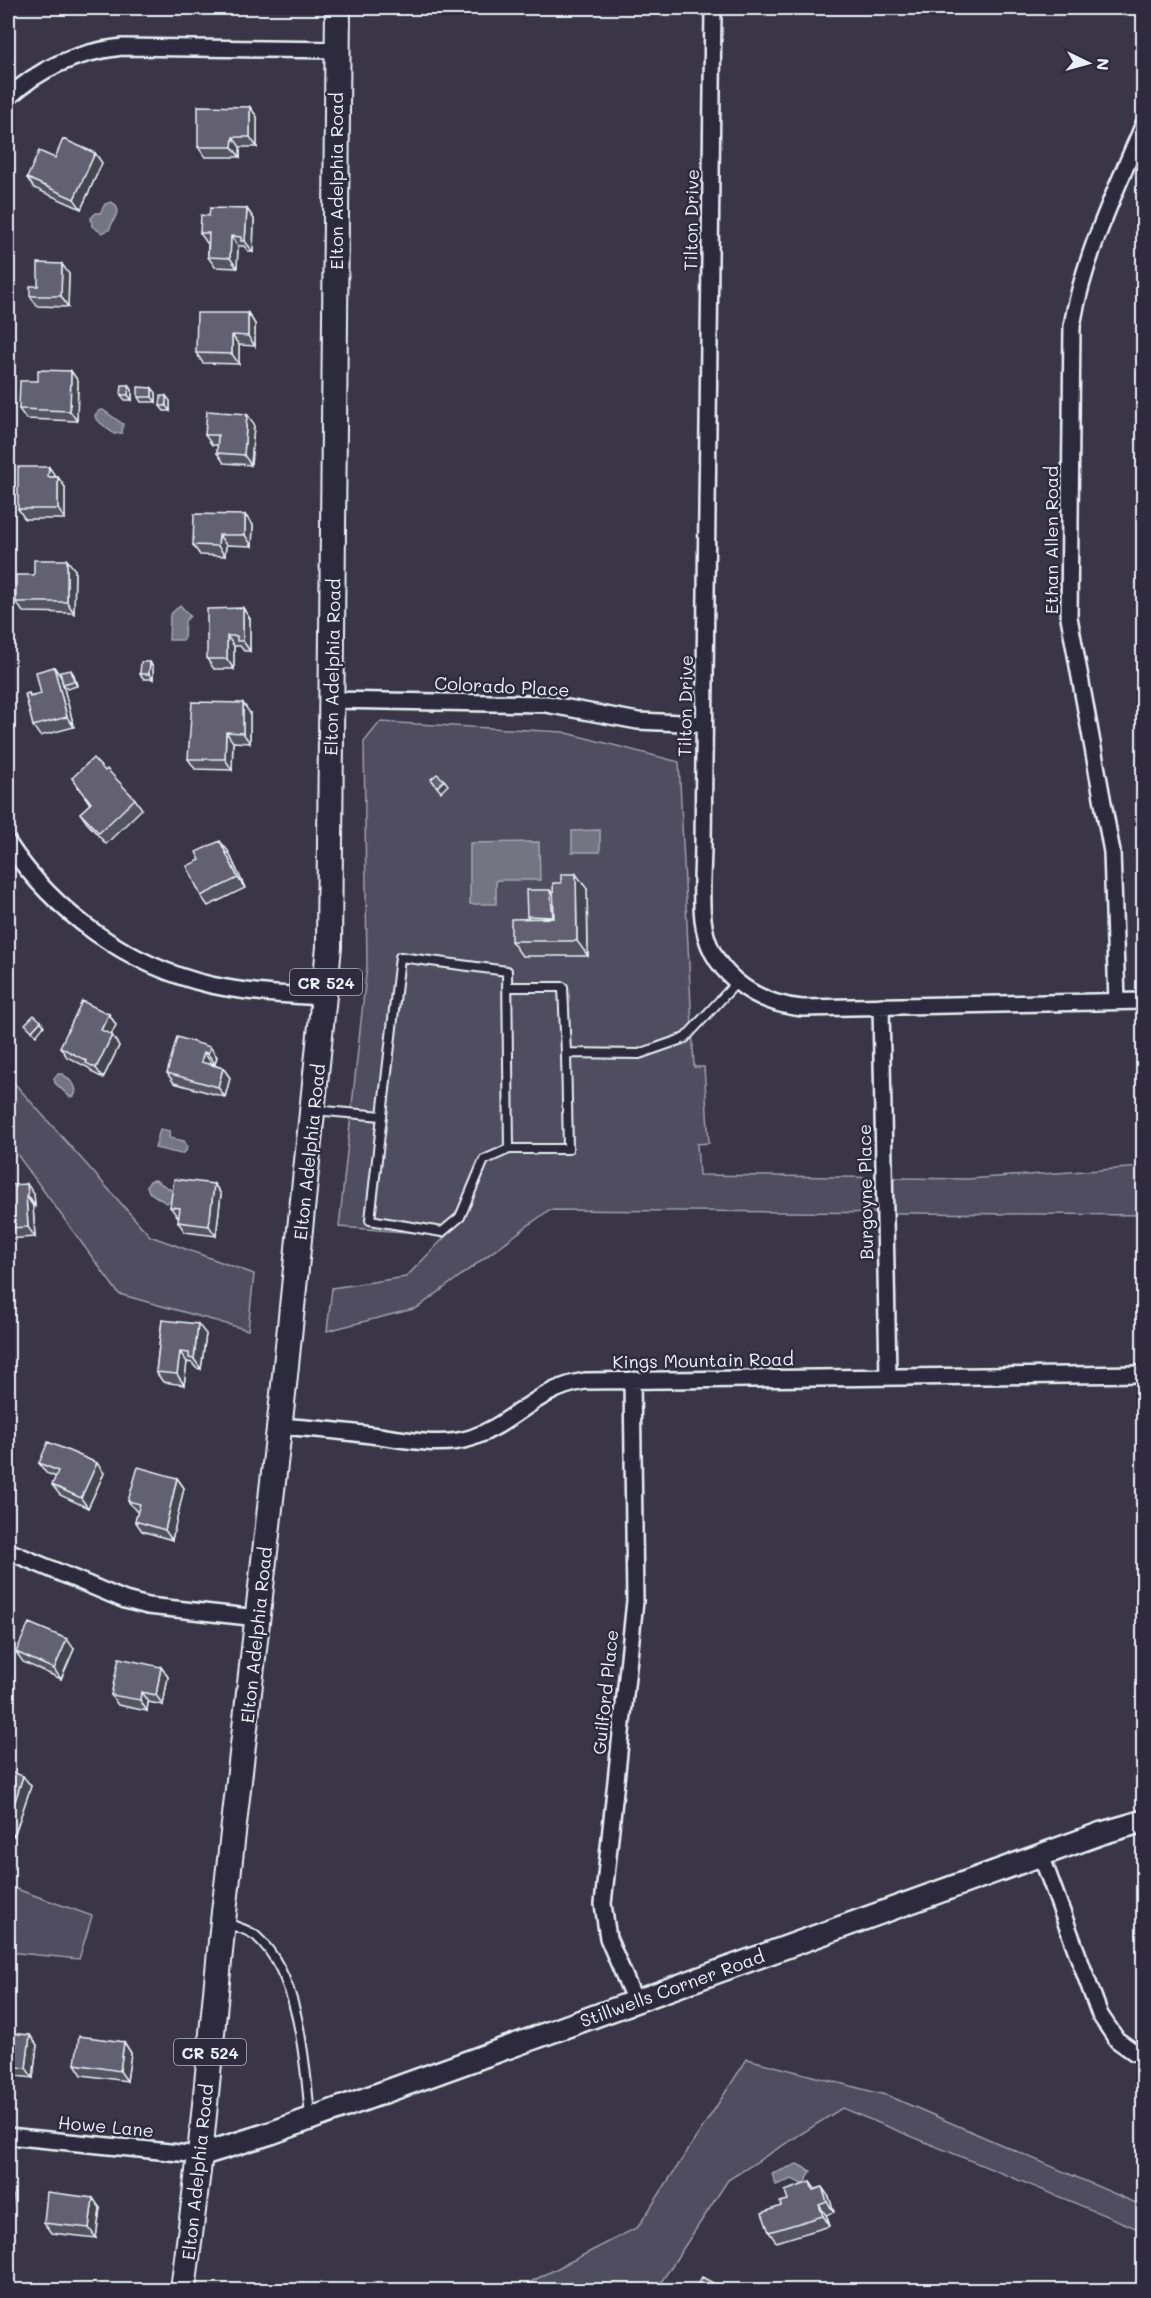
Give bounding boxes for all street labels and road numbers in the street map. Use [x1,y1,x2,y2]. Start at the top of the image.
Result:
street label: Elton Adelphia Road [324,92,348,270]
street label: Tilton Drive [678,169,704,271]
street label: Ethan Allen Road [1039,466,1063,614]
street label: Elton Adelphia Road [318,578,346,756]
street label: Tilton Drive [672,655,698,757]
street label: Colorado Place [434,670,570,702]
road number: CR 524 [290,969,362,995]
street label: Elton Adelphia Road [288,1063,330,1241]
street label: Burgoyne Place [852,1124,878,1260]
street label: Kings Mountain Road [612,1346,794,1374]
street label: Elton Adelphia Road [235,1546,277,1724]
street label: Guilford Place [587,1628,623,1756]
street label: Stillwells Corner Road [576,1943,768,2033]
road number: CR 524 [174,2039,246,2065]
street label: Elton Adelphia Road [176,2083,218,2261]
street label: Howe Lane [57,2110,155,2142]

